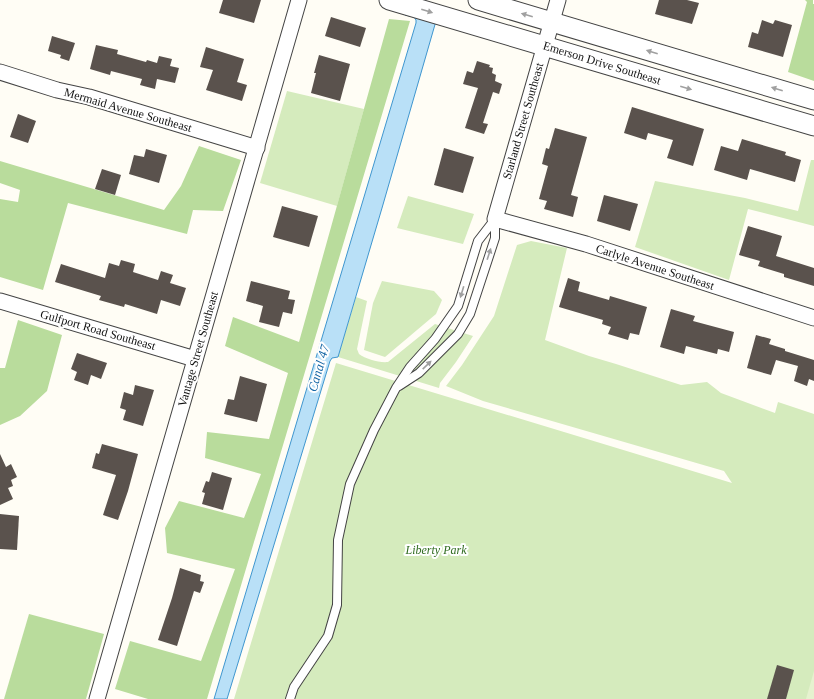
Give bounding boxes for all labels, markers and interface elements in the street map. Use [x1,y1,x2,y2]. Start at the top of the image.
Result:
one-way arrow [421,8,433,14]
one-way arrow [521,12,533,18]
street label: Emerson Drive Southeast [541,38,663,88]
one-way arrow [646,49,658,55]
street label: Starland Street Southeast [500,60,547,181]
street label: Mermaid Avenue Southeast [62,85,194,135]
one-way arrow [680,85,692,91]
one-way arrow [770,86,782,92]
street label: Carlyle Avenue Southeast [594,241,717,293]
one-way arrow [487,248,493,260]
one-way arrow [459,286,465,298]
street label: Vantage Street Southeast [175,289,221,408]
street label: Gulfport Road Southeast [39,307,158,353]
water label: Canal 47 [305,343,332,393]
one-way arrow [422,360,432,370]
park label: Liberty Park [405,543,467,557]

